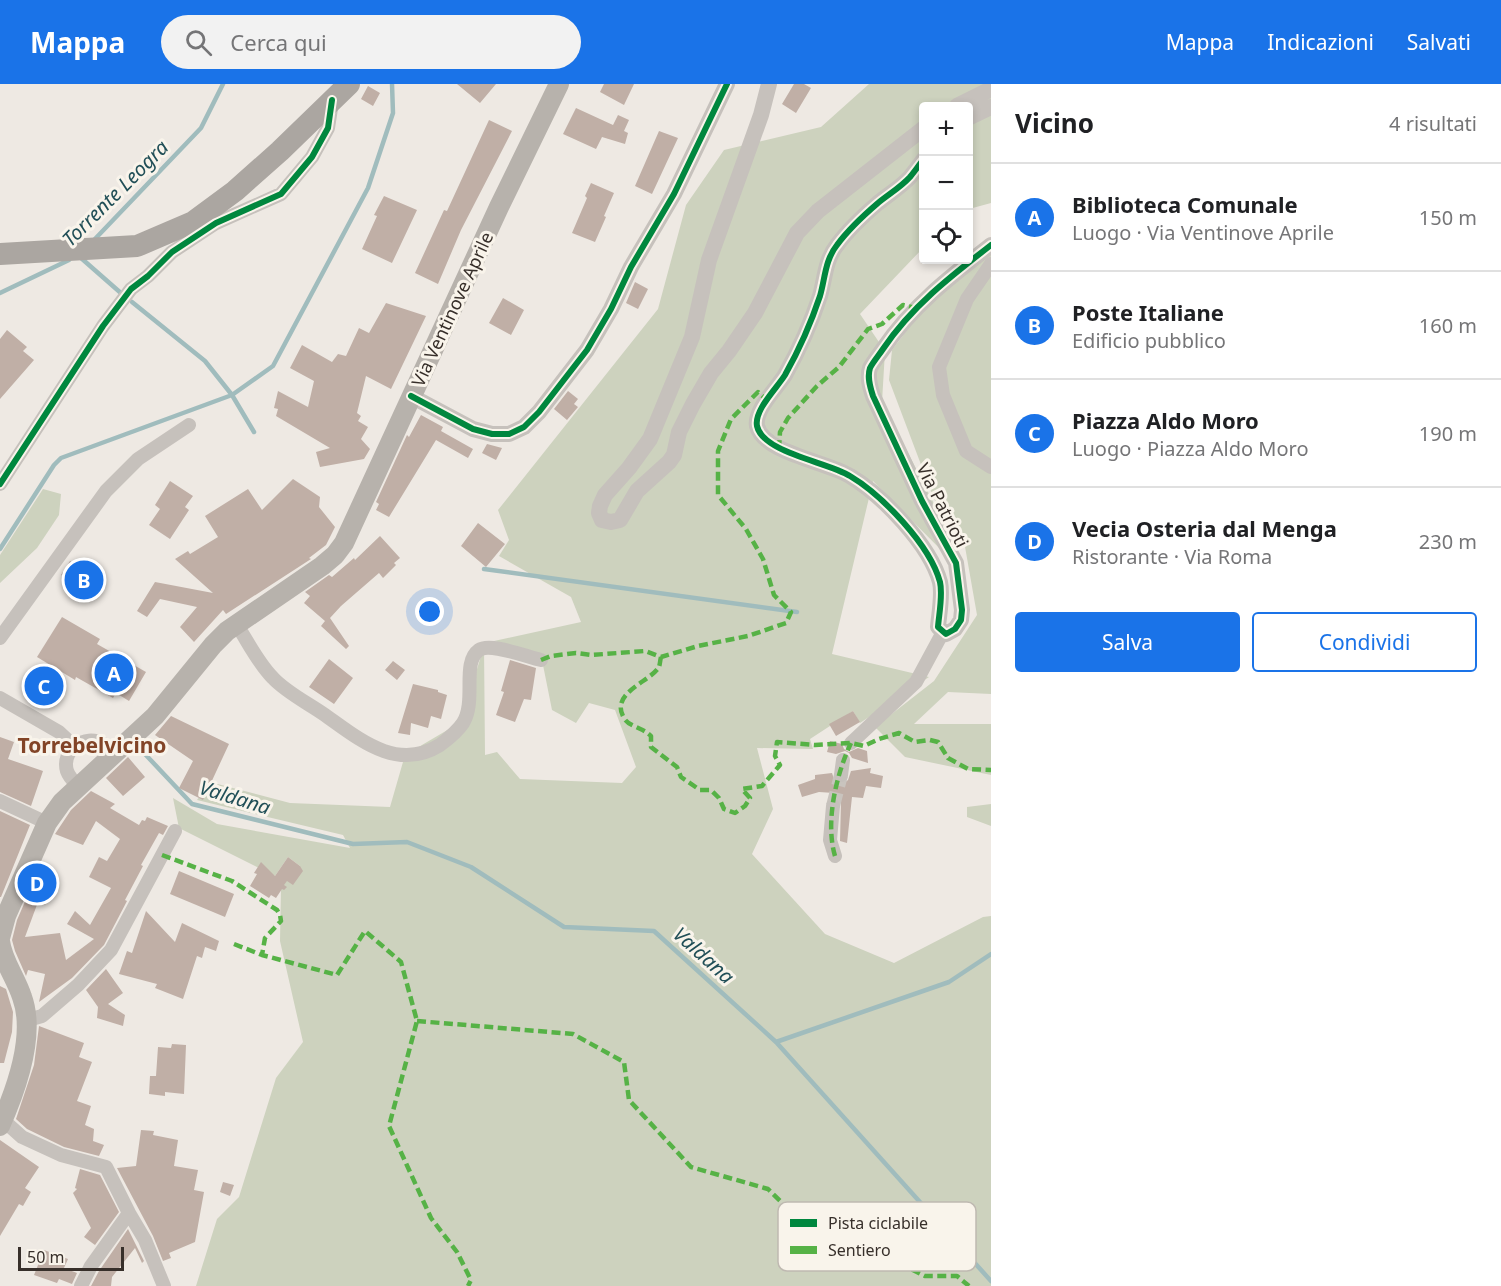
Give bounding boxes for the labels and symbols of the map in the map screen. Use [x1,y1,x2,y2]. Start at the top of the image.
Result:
water label: Torrente Leogra [56,134,174,252]
street label: Via Ventinove Aprile [406,228,498,390]
street label: Via Patrioti [911,459,975,551]
pin: B [64,558,104,602]
your location [415,597,444,626]
pin: A [94,650,134,696]
pin: C [24,664,63,708]
district label: Torrebelvicino [18,731,166,759]
water label: Valdana [196,773,274,821]
pin: D [18,860,57,906]
water label: Valdana [668,921,740,989]
legend [778,1202,976,1271]
text: Pista ciclabile [828,1212,928,1234]
text: Sentiero [828,1239,891,1261]
scale bar [18,1244,124,1272]

